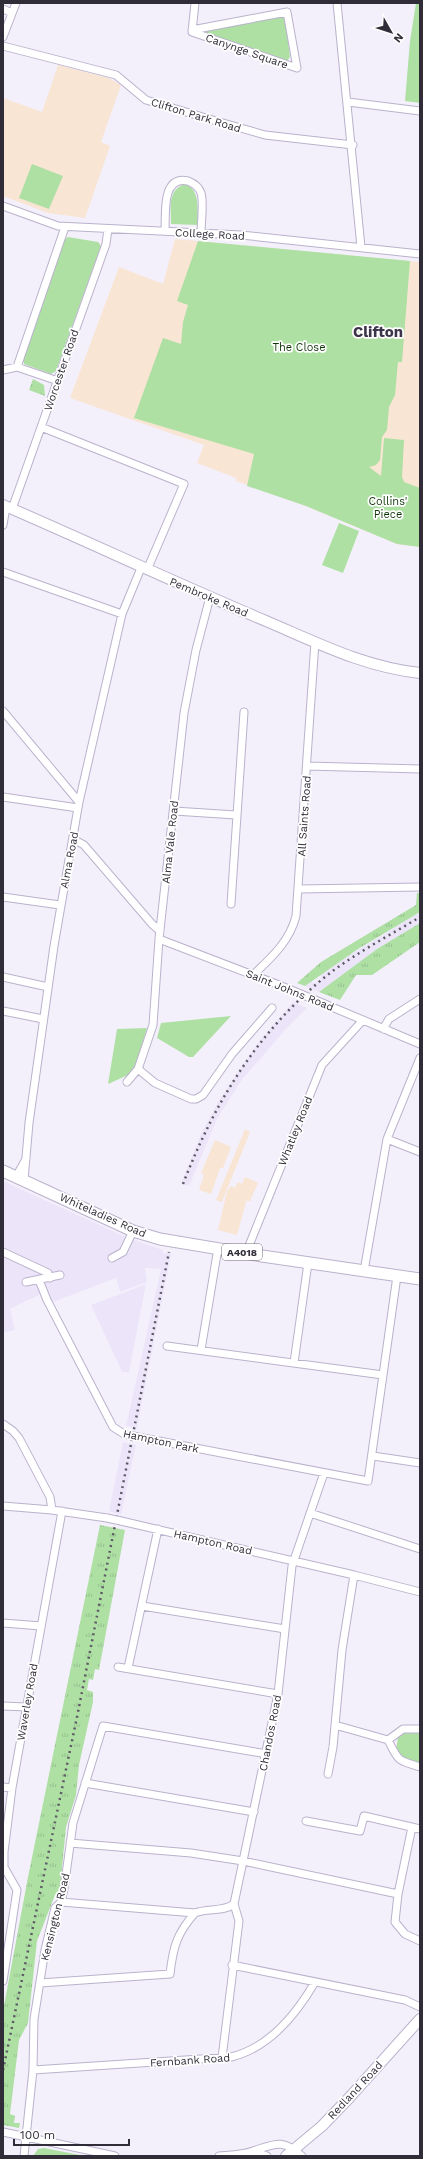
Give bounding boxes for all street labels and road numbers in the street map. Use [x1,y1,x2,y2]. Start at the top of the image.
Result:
street label: Canynge Square [204,31,290,72]
street label: Clifton Park Road [149,96,242,135]
street label: College Road [175,226,245,243]
street label: Worcester Road [41,328,81,413]
street label: Pembroke Road [167,575,250,620]
street label: All Saints Road [295,775,314,857]
street label: Alma Vale Road [160,800,181,884]
street label: Alma Road [58,831,81,890]
street label: Saint Johns Road [244,967,336,1014]
street label: Whatley Road [276,1095,315,1168]
street label: Whiteladies Road [57,1191,148,1240]
road number: A4018 [222,1244,262,1260]
street label: Hampton Park [122,1427,200,1456]
street label: Hampton Road [172,1527,253,1558]
street label: Waverley Road [14,1662,41,1742]
street label: Chandos Road [257,1694,284,1772]
street label: Kensington Road [38,1872,73,1962]
street label: Fernbank Road [150,2051,231,2070]
street label: Redland Road [325,2059,385,2122]

